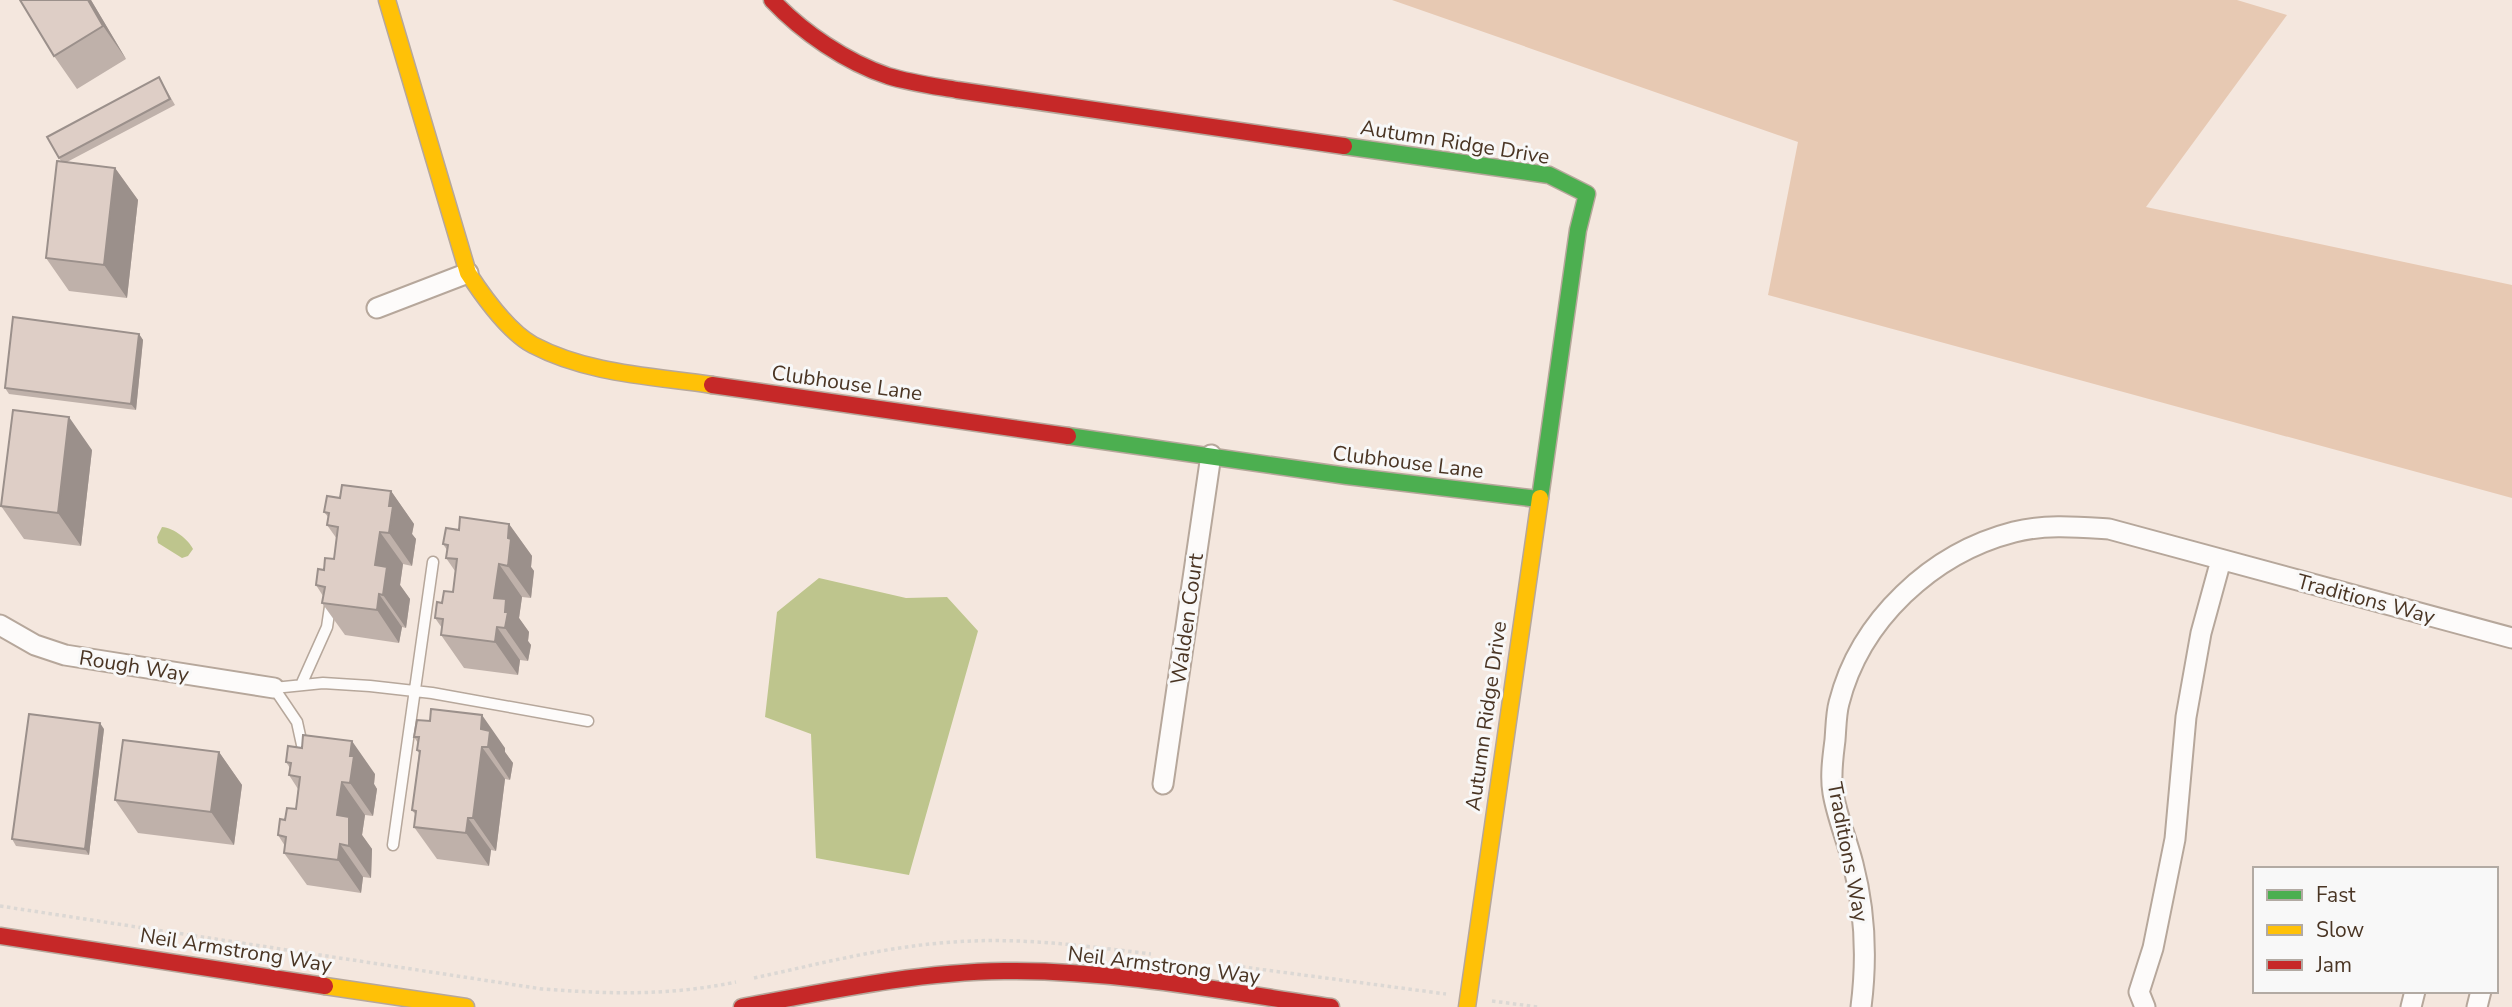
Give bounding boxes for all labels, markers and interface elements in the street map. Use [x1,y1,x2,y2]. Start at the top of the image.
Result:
street label: Autumn Ridge Drive [1358,113,1552,171]
street label: Clubhouse Lane [770,359,924,407]
street label: Clubhouse Lane [1331,439,1485,485]
street label: Walden Court [1164,551,1210,686]
street label: Traditions Way [2294,567,2438,631]
street label: Autumn Ridge Drive [1459,619,1513,813]
street label: Rough Way [77,644,191,689]
street label: Traditions Way [1821,780,1875,924]
legend [2253,867,2498,993]
text: Fast [2316,881,2356,909]
text: Slow [2316,916,2365,944]
street label: Neil Armstrong Way [138,921,334,979]
street label: Neil Armstrong Way [1066,939,1262,991]
text: Jam [2315,951,2352,979]

